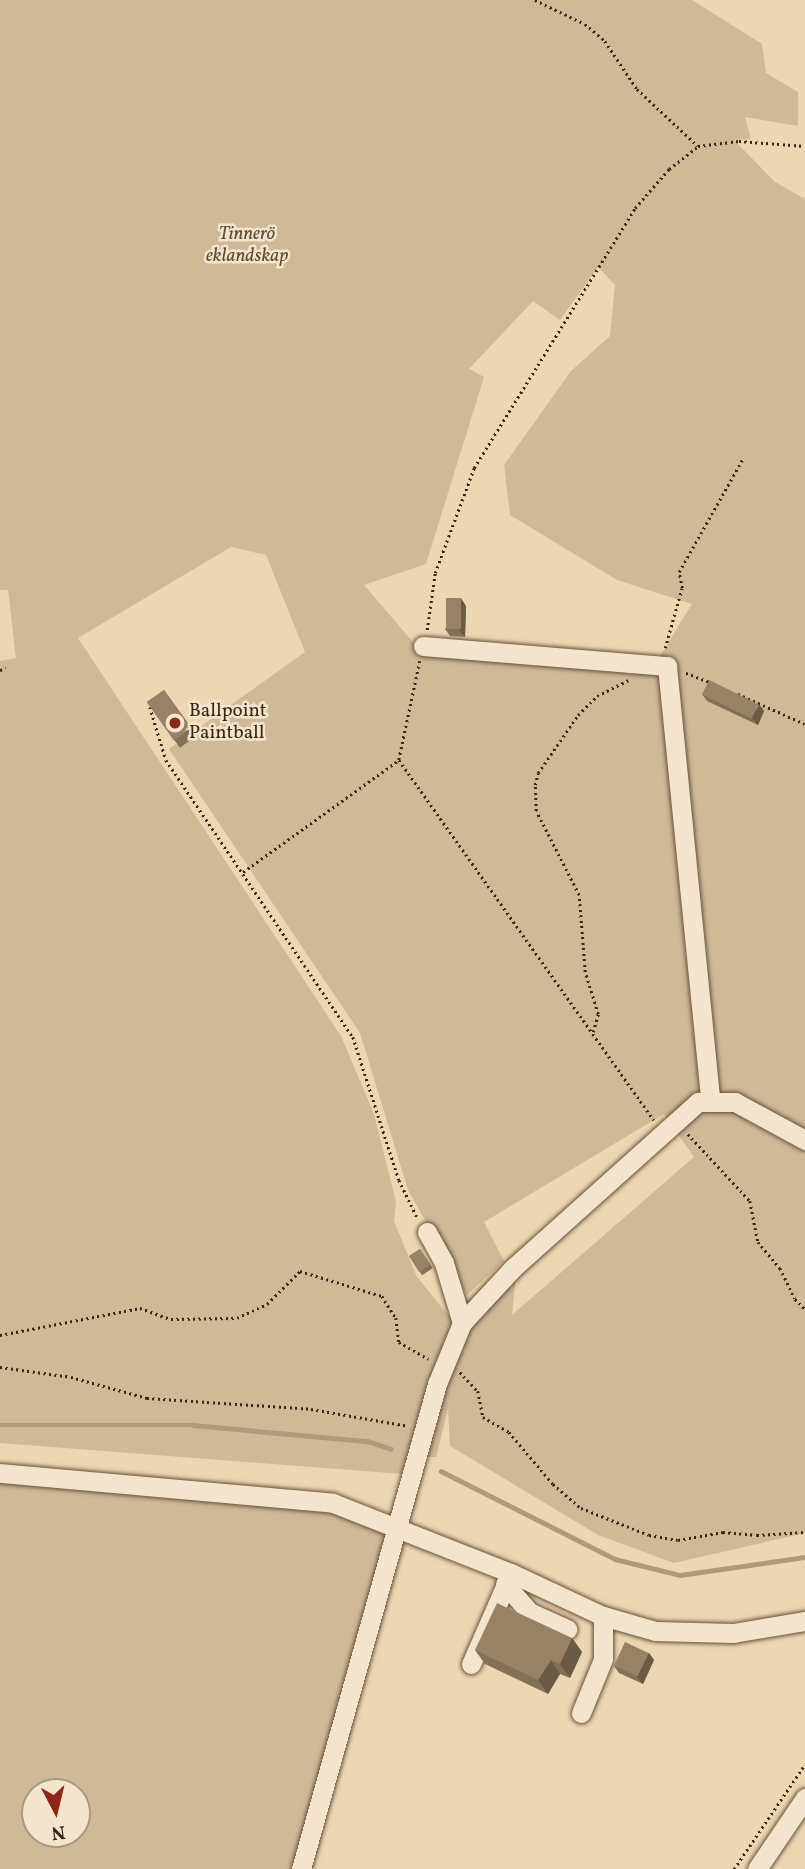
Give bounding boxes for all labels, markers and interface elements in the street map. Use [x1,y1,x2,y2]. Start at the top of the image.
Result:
park label: Tinnerö eklandskap [206,224,288,268]
place label: Ballpoint Paintball [189,701,266,745]
marker: Ballpoint Paintball [167,715,183,731]
north arrow [21,1778,91,1848]
text: N [50,1818,67,1846]

